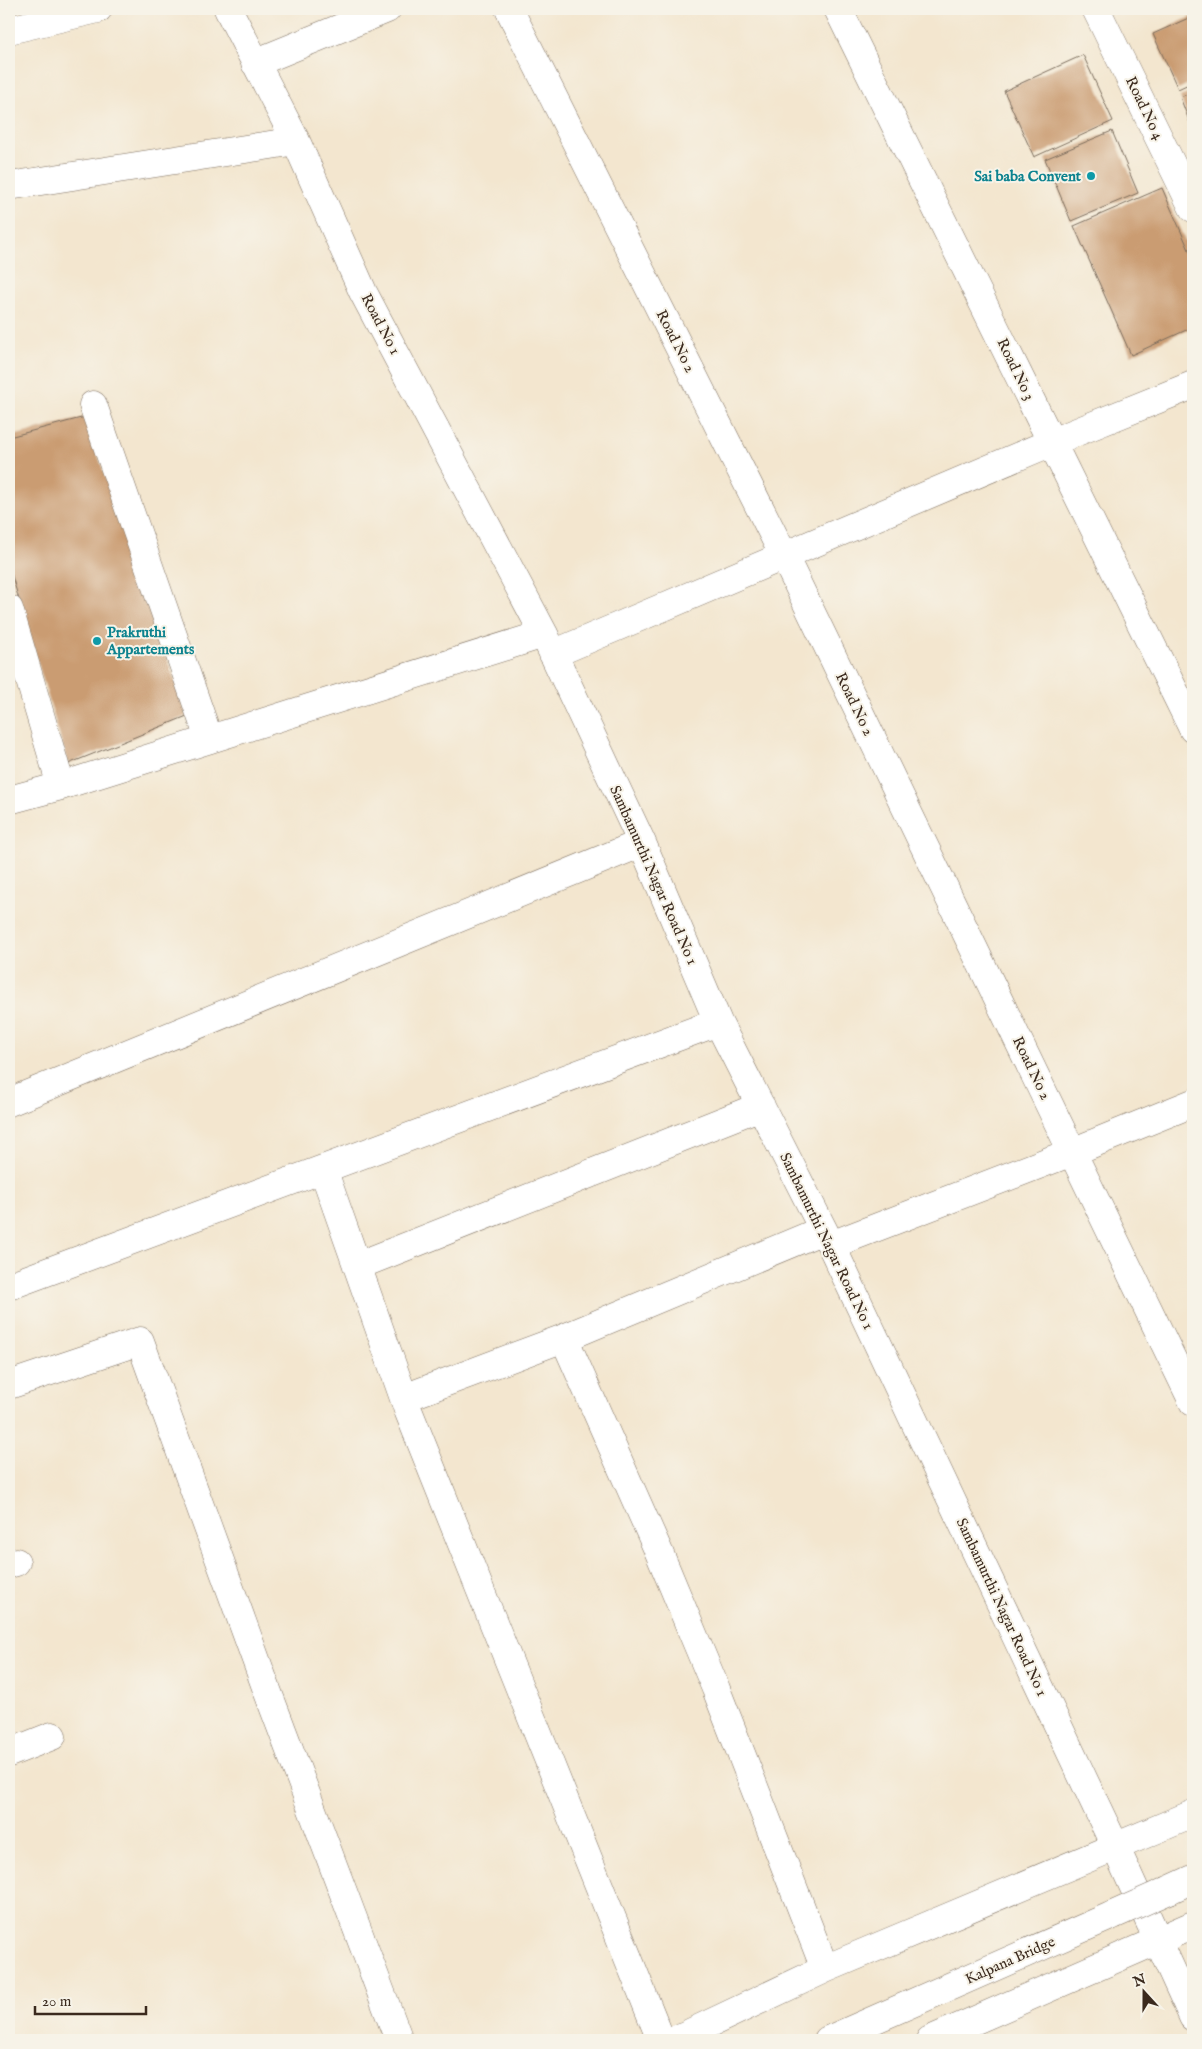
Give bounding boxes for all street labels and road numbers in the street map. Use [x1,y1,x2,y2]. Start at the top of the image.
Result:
street label: Road No 4 [1121,73,1168,144]
street label: Road No 1 [357,290,405,358]
street label: Road No 2 [652,307,699,376]
street label: Road No 3 [992,335,1039,403]
street label: Road No 2 [831,669,878,739]
street label: Sambamurthi Nagar Road No 1 [605,782,702,968]
street label: Road No 2 [1008,1033,1055,1103]
street label: Sambamurthi Nagar Road No 1 [775,1150,878,1333]
street label: Sambamurthi Nagar Road No 1 [952,1515,1051,1699]
street label: Kalpana Bridge [962,1932,1058,1989]

